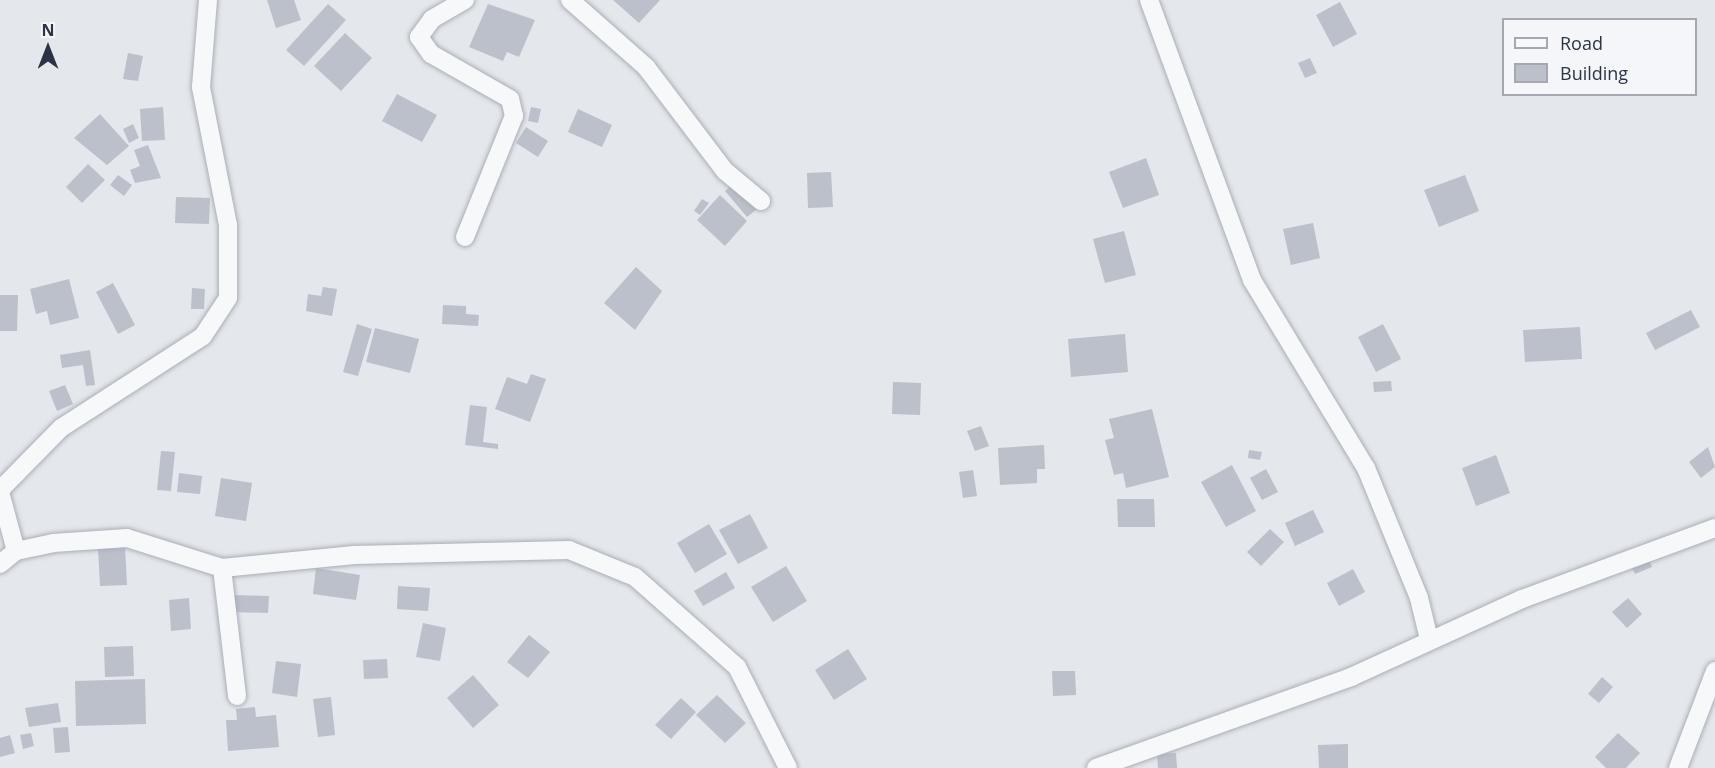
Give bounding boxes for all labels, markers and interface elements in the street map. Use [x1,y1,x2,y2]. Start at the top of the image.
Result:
north arrow [18,18,78,78]
legend [1502,18,1697,96]
text: N [41,19,55,41]
text: Road [1560,31,1603,55]
text: Building [1560,61,1628,85]

